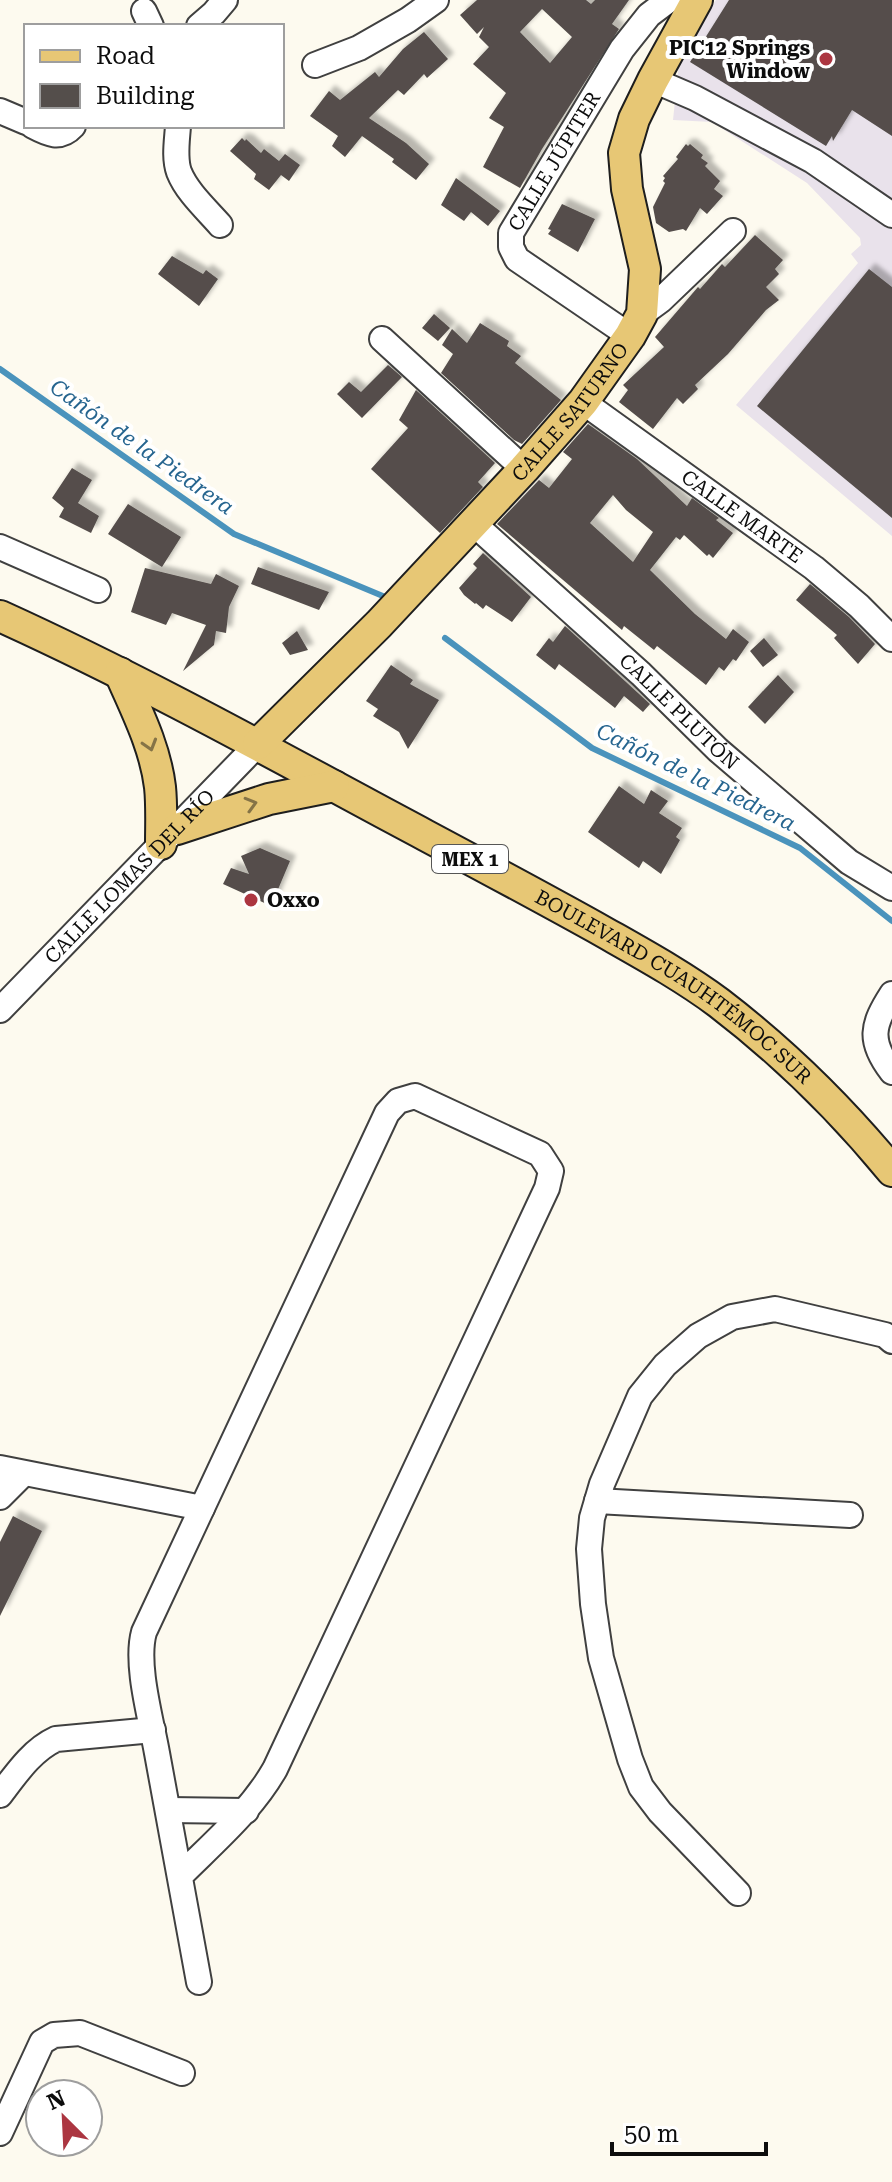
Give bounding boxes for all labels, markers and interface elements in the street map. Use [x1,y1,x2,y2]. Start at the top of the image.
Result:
legend [24,24,284,128]
place label: PIC12 Springs Window [669,36,811,83]
text: Road [96,42,155,70]
marker: PIC12 Springs Window [817,50,835,68]
text: Building [96,82,194,110]
street label: CALLE JÚPITER [503,87,606,235]
street label: CALLE SATURNO [507,338,633,486]
water label: Cañón de la Piedrera [46,374,238,520]
street label: CALLE MARTE [677,465,808,568]
street label: CALLE PLUTÓN [614,648,744,775]
water label: Cañón de la Piedrera [593,718,799,836]
one-way arrow [141,738,157,752]
street label: CALLE LOMAS DEL RÍO [40,784,219,969]
one-way arrow [243,797,257,813]
road number: MEX 1 [432,845,508,873]
street label: BOULEVARD CUAUHTÉMOC SUR [531,884,817,1089]
place label: Oxxo [267,888,320,912]
marker: Oxxo [242,891,260,909]
north arrow [24,2078,104,2158]
text: N [43,2085,69,2115]
scale bar [612,2106,766,2156]
text: 50 m [624,2120,679,2148]

